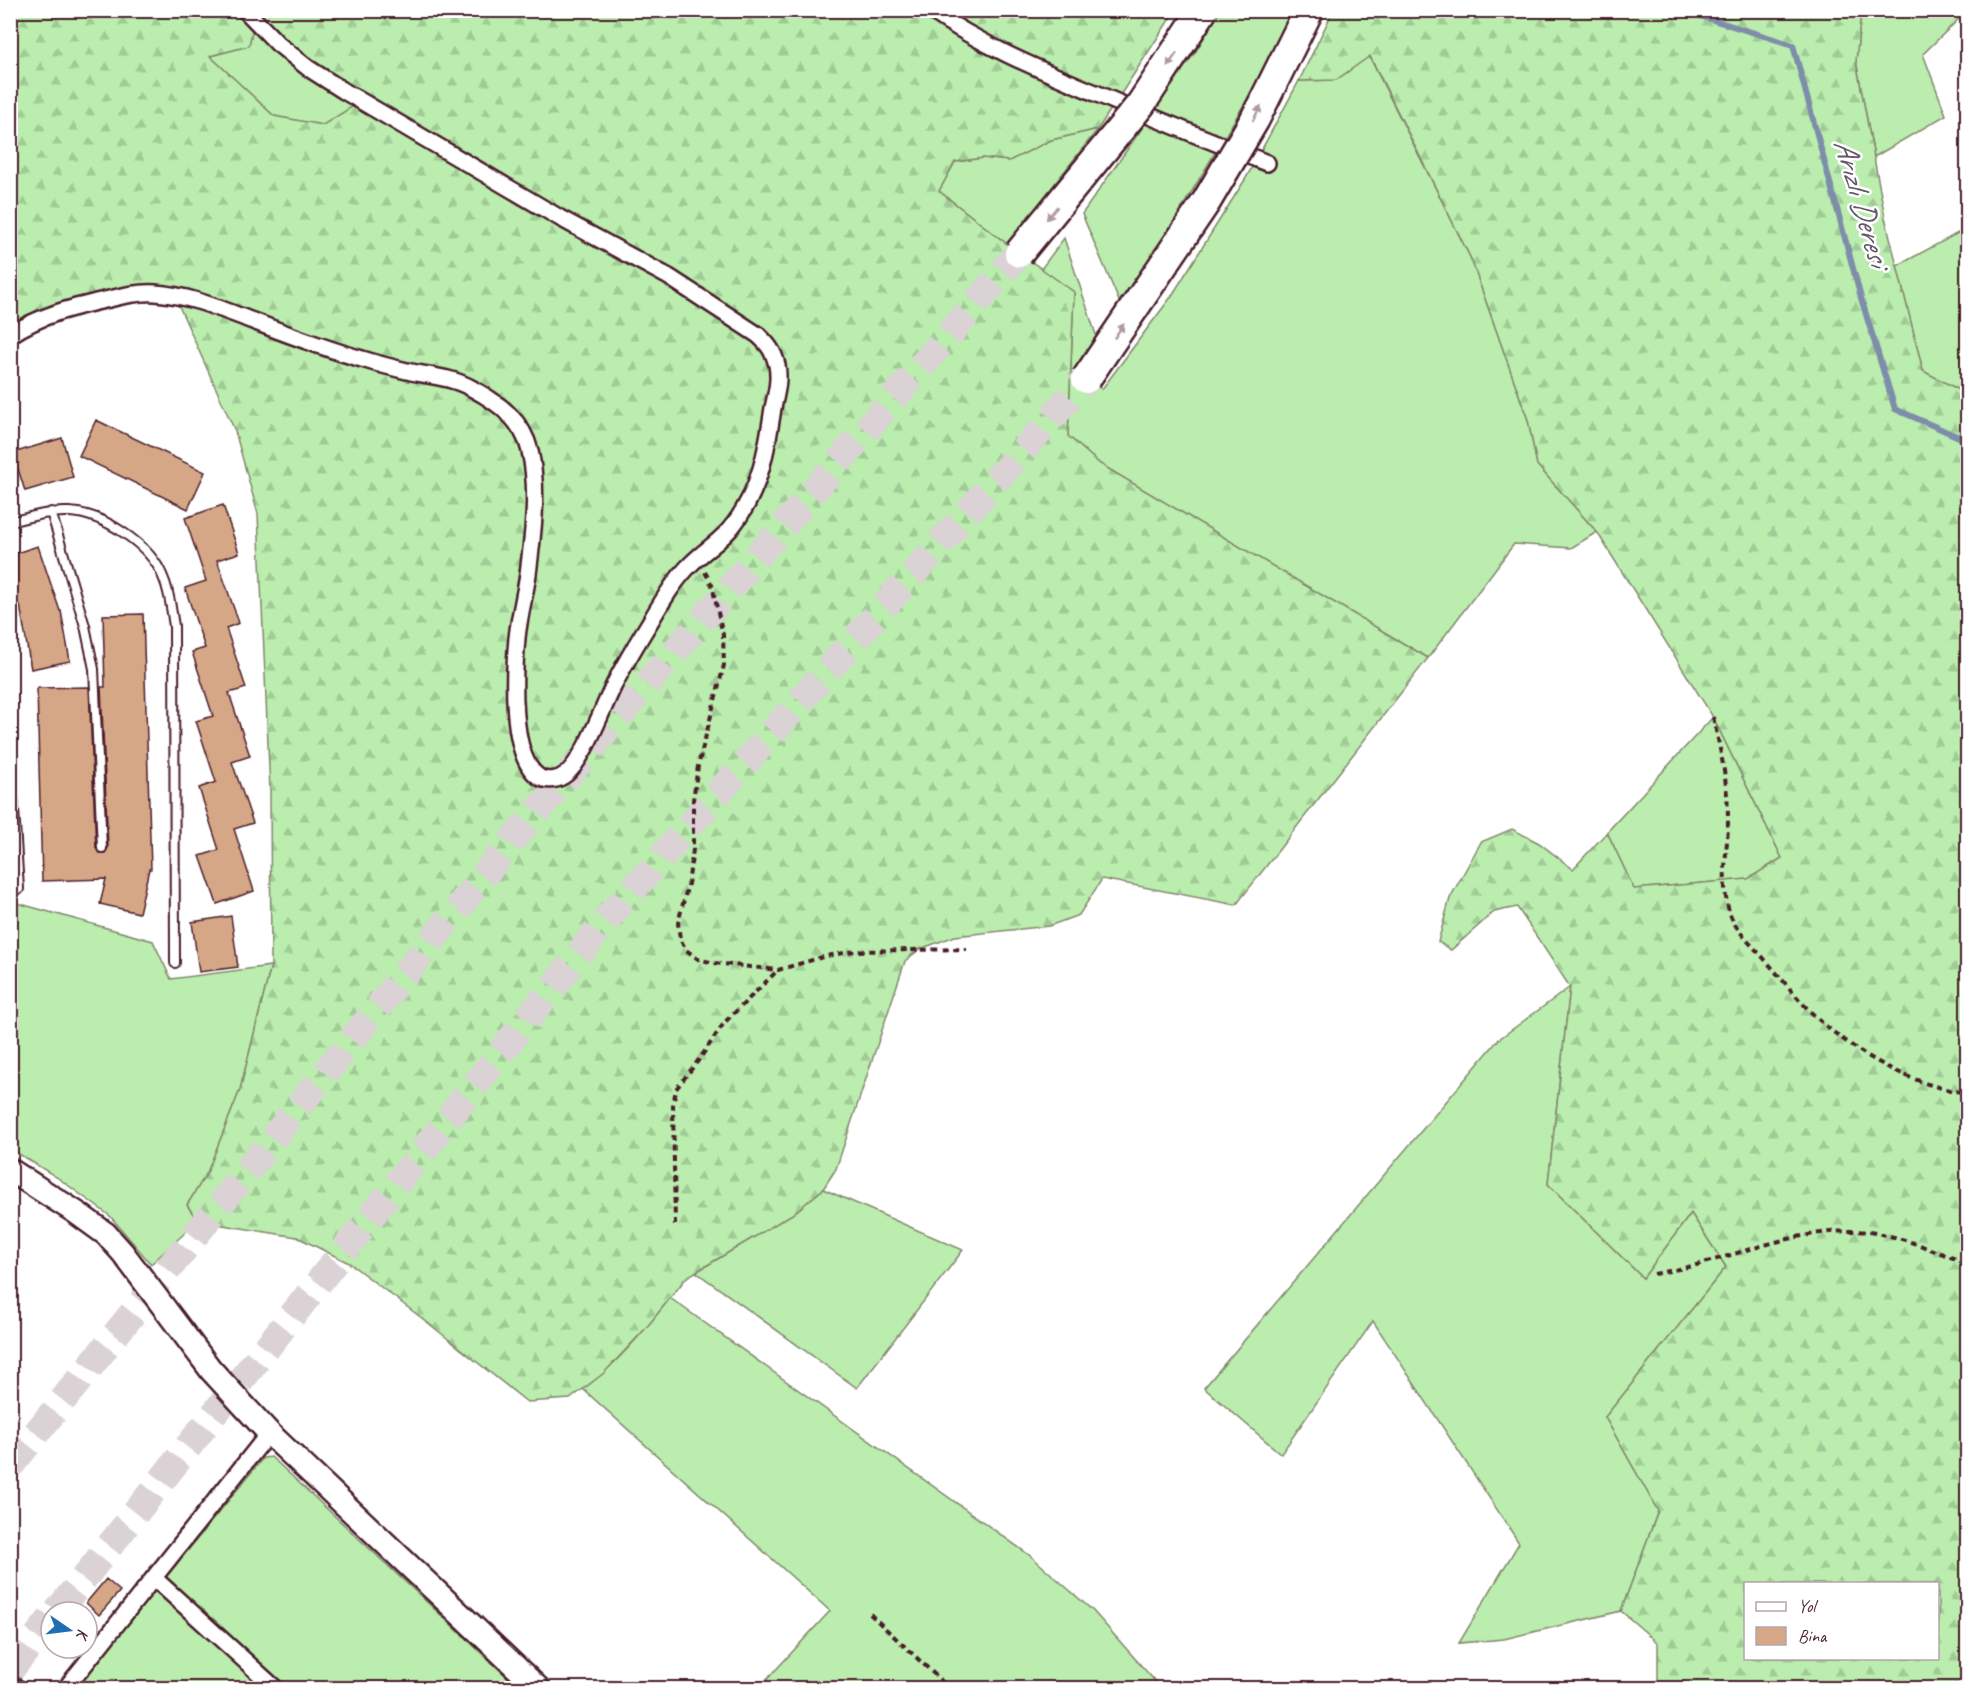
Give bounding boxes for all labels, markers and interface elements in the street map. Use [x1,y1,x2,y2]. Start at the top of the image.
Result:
one-way arrow [1166,52,1177,68]
one-way arrow [1252,104,1262,121]
water label: Arızlı Deresi [1824,134,1902,278]
one-way arrow [1045,205,1058,221]
one-way arrow [1113,323,1124,339]
legend [1744,1582,1939,1660]
text: Yol [1798,1595,1818,1617]
north arrow [39,1600,99,1660]
text: Bina [1798,1625,1828,1647]
text: K [71,1627,93,1644]

